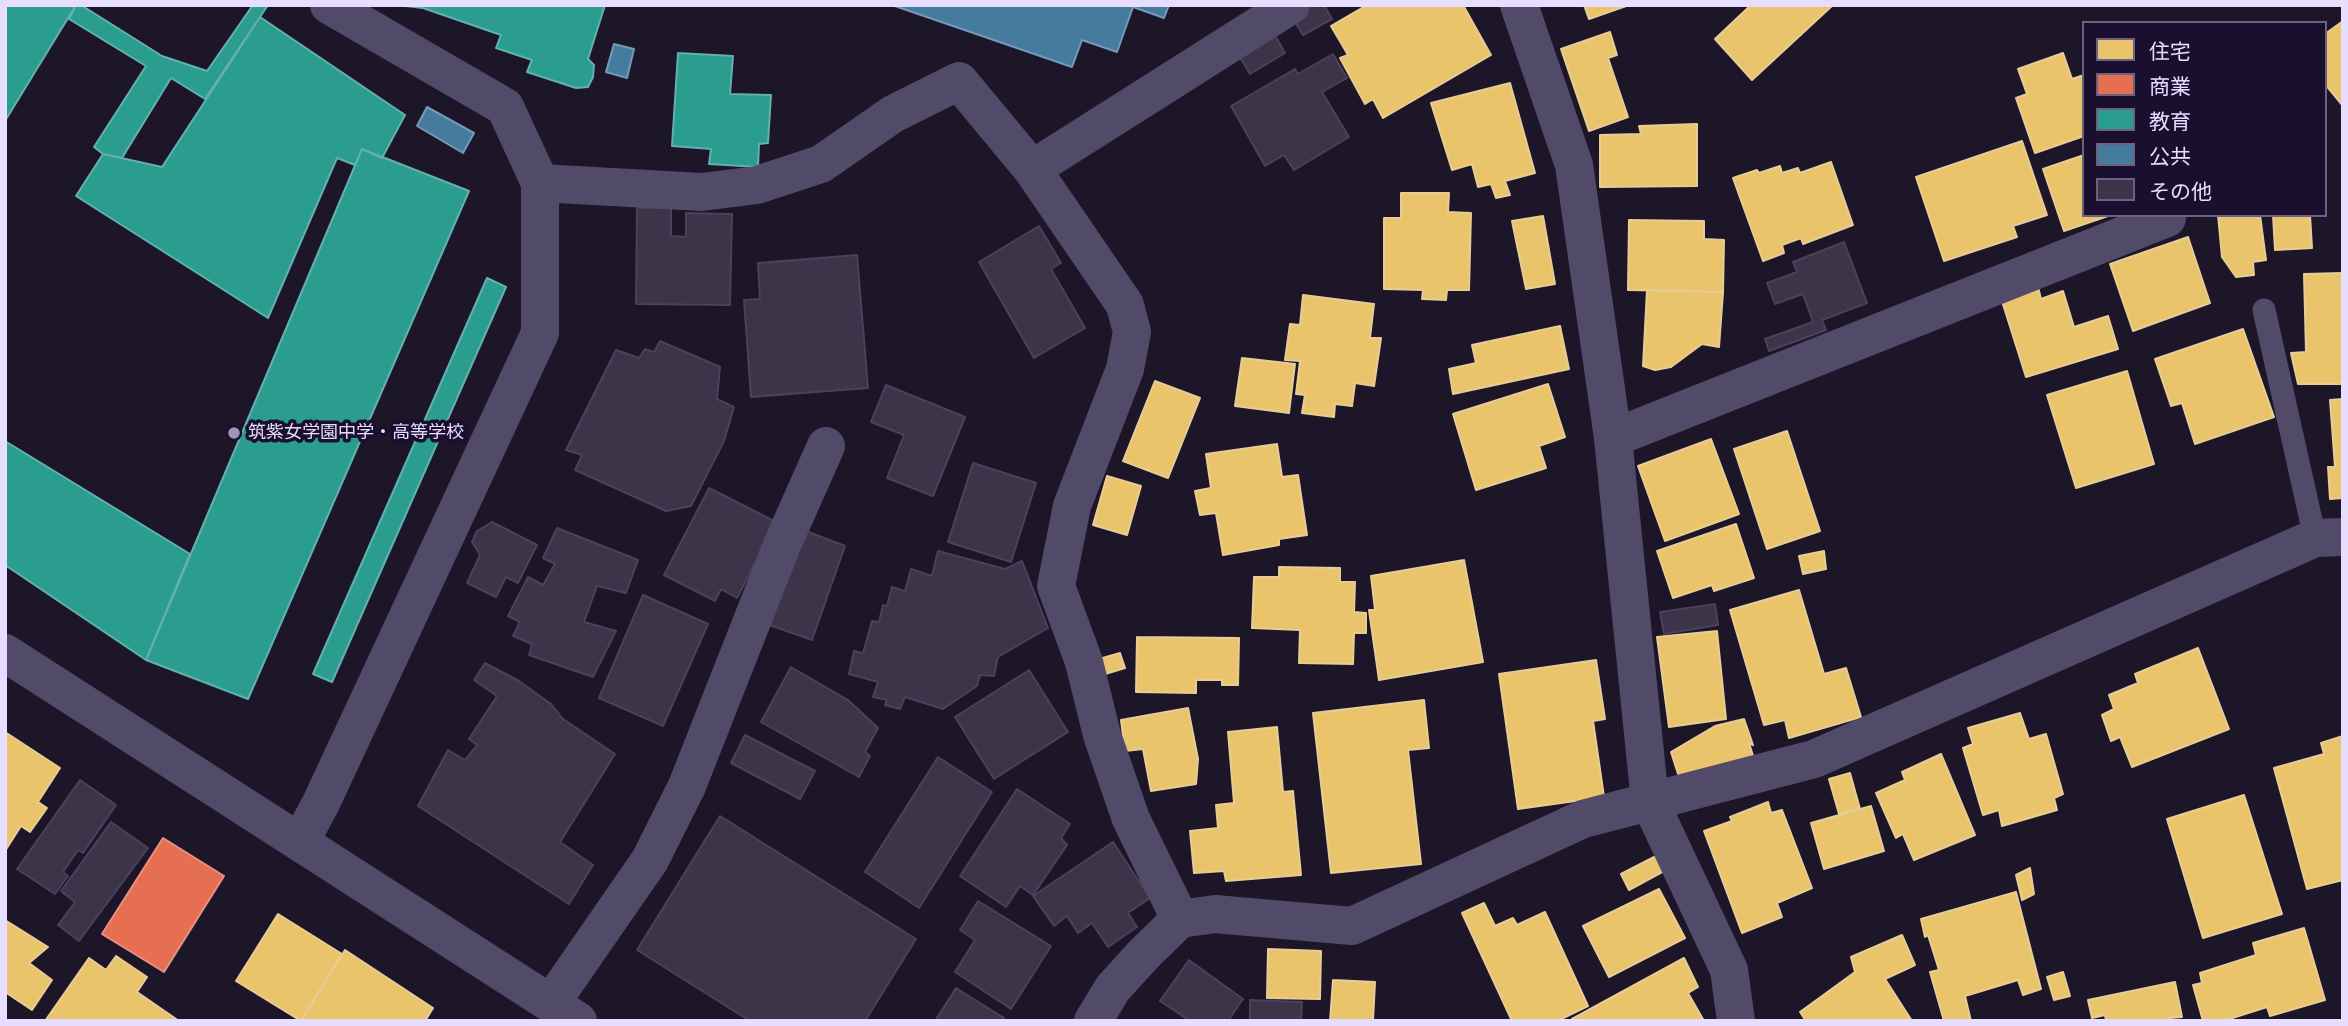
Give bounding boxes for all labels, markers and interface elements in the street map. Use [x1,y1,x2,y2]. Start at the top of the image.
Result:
legend [2082,21,2327,217]
text: 住宅 [2149,38,2191,64]
text: 商業 [2149,73,2191,99]
text: 教育 [2149,108,2191,134]
text: 公共 [2149,143,2191,169]
text: その他 [2149,178,2212,204]
place label: 筑紫女学園中学・高等学校 [248,422,464,444]
marker: 筑紫女学園中学・高等学校 [226,425,242,441]

